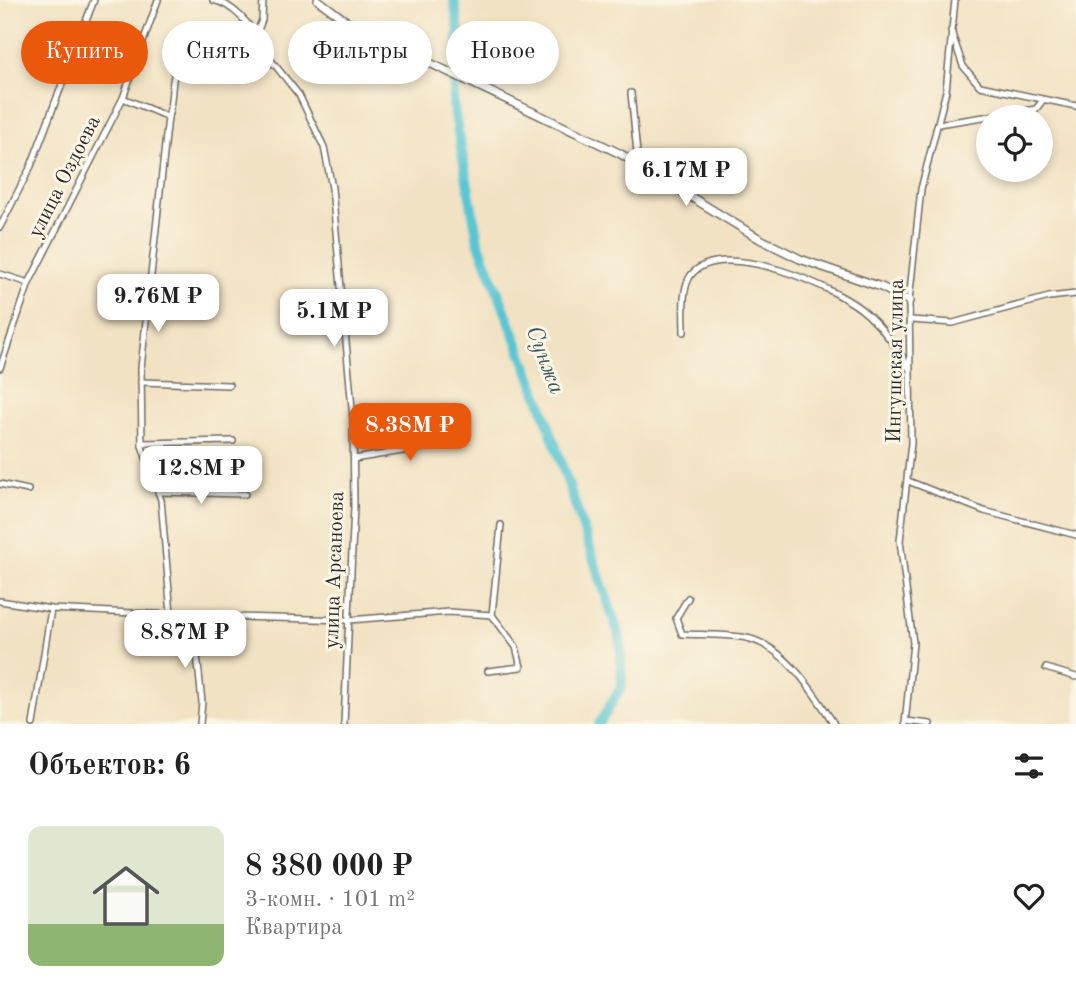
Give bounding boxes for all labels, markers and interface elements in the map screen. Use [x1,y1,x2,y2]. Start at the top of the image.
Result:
chip: Купить [21,21,148,84]
chip: Снять [162,21,274,84]
chip: Фильтры [288,21,432,84]
chip: Новое [446,21,559,84]
map controls [976,105,1053,182]
button: locate [976,105,1053,182]
street label: улица Оздоева [25,112,105,242]
pin: 6.17M ₽ [621,148,751,208]
text: 6.17M ₽ [641,159,731,182]
pin: 9.76M ₽ [93,274,223,334]
street label: Ингушская улица [884,279,908,443]
text: 9.76M ₽ [113,285,203,308]
pin: 5.1M ₽ [277,290,391,349]
text: 5.1M ₽ [296,300,372,323]
water label: Сунжа [521,323,569,398]
pin: 8.38M ₽ [345,404,475,463]
text: 8.38M ₽ [365,414,455,437]
pin: 12.8M ₽ [136,447,266,506]
text: 12.8M ₽ [156,457,246,480]
street label: улица Арсаноева [322,491,348,649]
pin: 8.87M ₽ [120,610,250,670]
text: 8.87M ₽ [140,621,230,644]
icon: filters [1010,747,1048,785]
text: Объектов: 6 [28,751,191,781]
text: 8 380 000 ₽ [245,852,413,882]
icon: home [84,854,168,938]
icon: heart [1010,877,1048,915]
text: 3-комн. · 101 m² [245,888,415,911]
text: Квартира [245,916,343,939]

